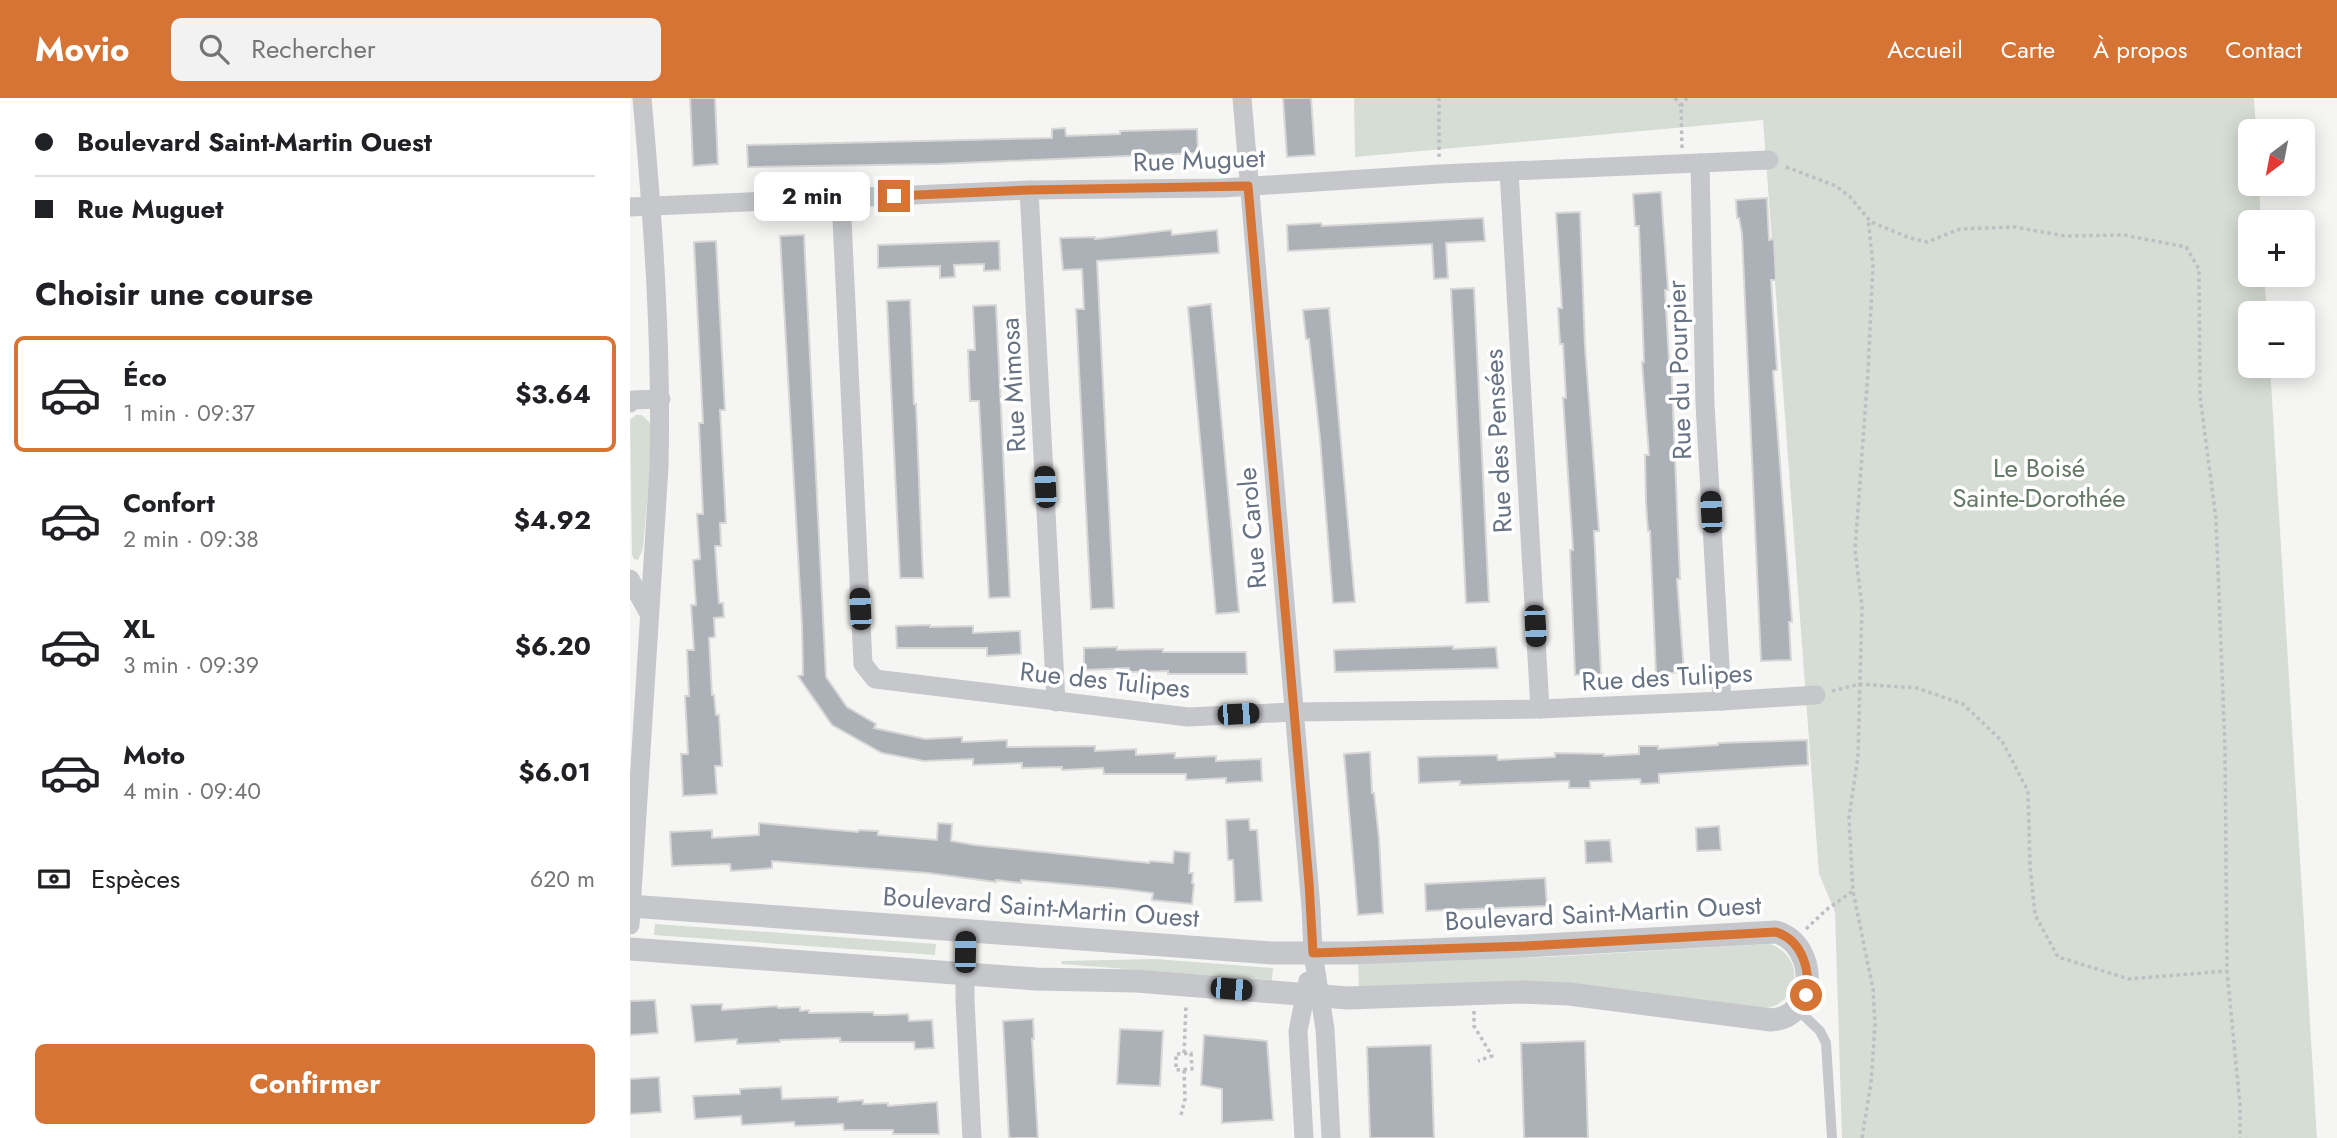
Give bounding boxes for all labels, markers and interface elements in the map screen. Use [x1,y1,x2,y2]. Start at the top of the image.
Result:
search box [171,18,661,81]
text: Movio [35,26,129,73]
icon: search [195,30,233,68]
text: Rechercher [251,30,376,68]
text: Accueil [1887,32,1963,67]
text: Carte [2001,32,2055,67]
text: À propos [2093,32,2187,67]
text: Contact [2225,32,2302,67]
north arrow [2238,119,2315,196]
map controls [2238,119,2315,378]
text: Boulevard Saint-Martin Ouest [77,123,432,161]
street label: Rue Muguet [1132,139,1266,181]
callout: 2 min [754,172,870,220]
text: 2 min [782,179,842,213]
route end [878,180,910,212]
text: Rue Muguet [77,190,224,228]
button: + [2238,210,2315,287]
text: Choisir une course [35,271,313,317]
street label: Rue du Pourpier [1657,279,1701,461]
button: − [2238,301,2315,378]
street label: Rue Mimosa [991,317,1035,453]
street label: Rue des Pensées [1474,348,1522,534]
text: Éco [123,358,167,396]
icon: car [39,363,102,426]
text: $3.64 [515,375,591,413]
text: 1 min · 09:37 [123,396,255,430]
park label: Le Boisé Sainte-Dorothée [1952,449,2126,517]
car [1034,465,1057,509]
street label: Rue Carole [1228,466,1276,590]
text: Confort [123,484,215,522]
icon: car [39,489,102,552]
car [1700,490,1723,534]
text: $4.92 [514,501,591,539]
text: 2 min · 09:38 [123,522,259,556]
car [849,587,872,631]
car [1524,604,1547,648]
text: XL [123,610,155,648]
icon: car [39,615,102,678]
text: $6.20 [515,627,591,665]
text: 3 min · 09:39 [123,648,259,682]
street label: Rue des Tulipes [1018,652,1192,708]
street label: Rue des Tulipes [1581,654,1753,700]
car [1217,702,1260,726]
text: Moto [123,736,185,774]
icon: car [39,741,102,804]
text: $6.01 [519,753,591,791]
text: 4 min · 09:40 [123,774,261,808]
icon: cash [35,860,73,898]
text: Espèces [91,860,180,898]
text: 620 m [530,862,595,896]
street label: Boulevard Saint-Martin Ouest [882,877,1201,937]
street label: Boulevard Saint-Martin Ouest [1444,886,1763,940]
car [955,931,976,973]
car [1210,977,1253,1001]
route start [1790,979,1822,1011]
button: Confirmer [35,1044,595,1124]

